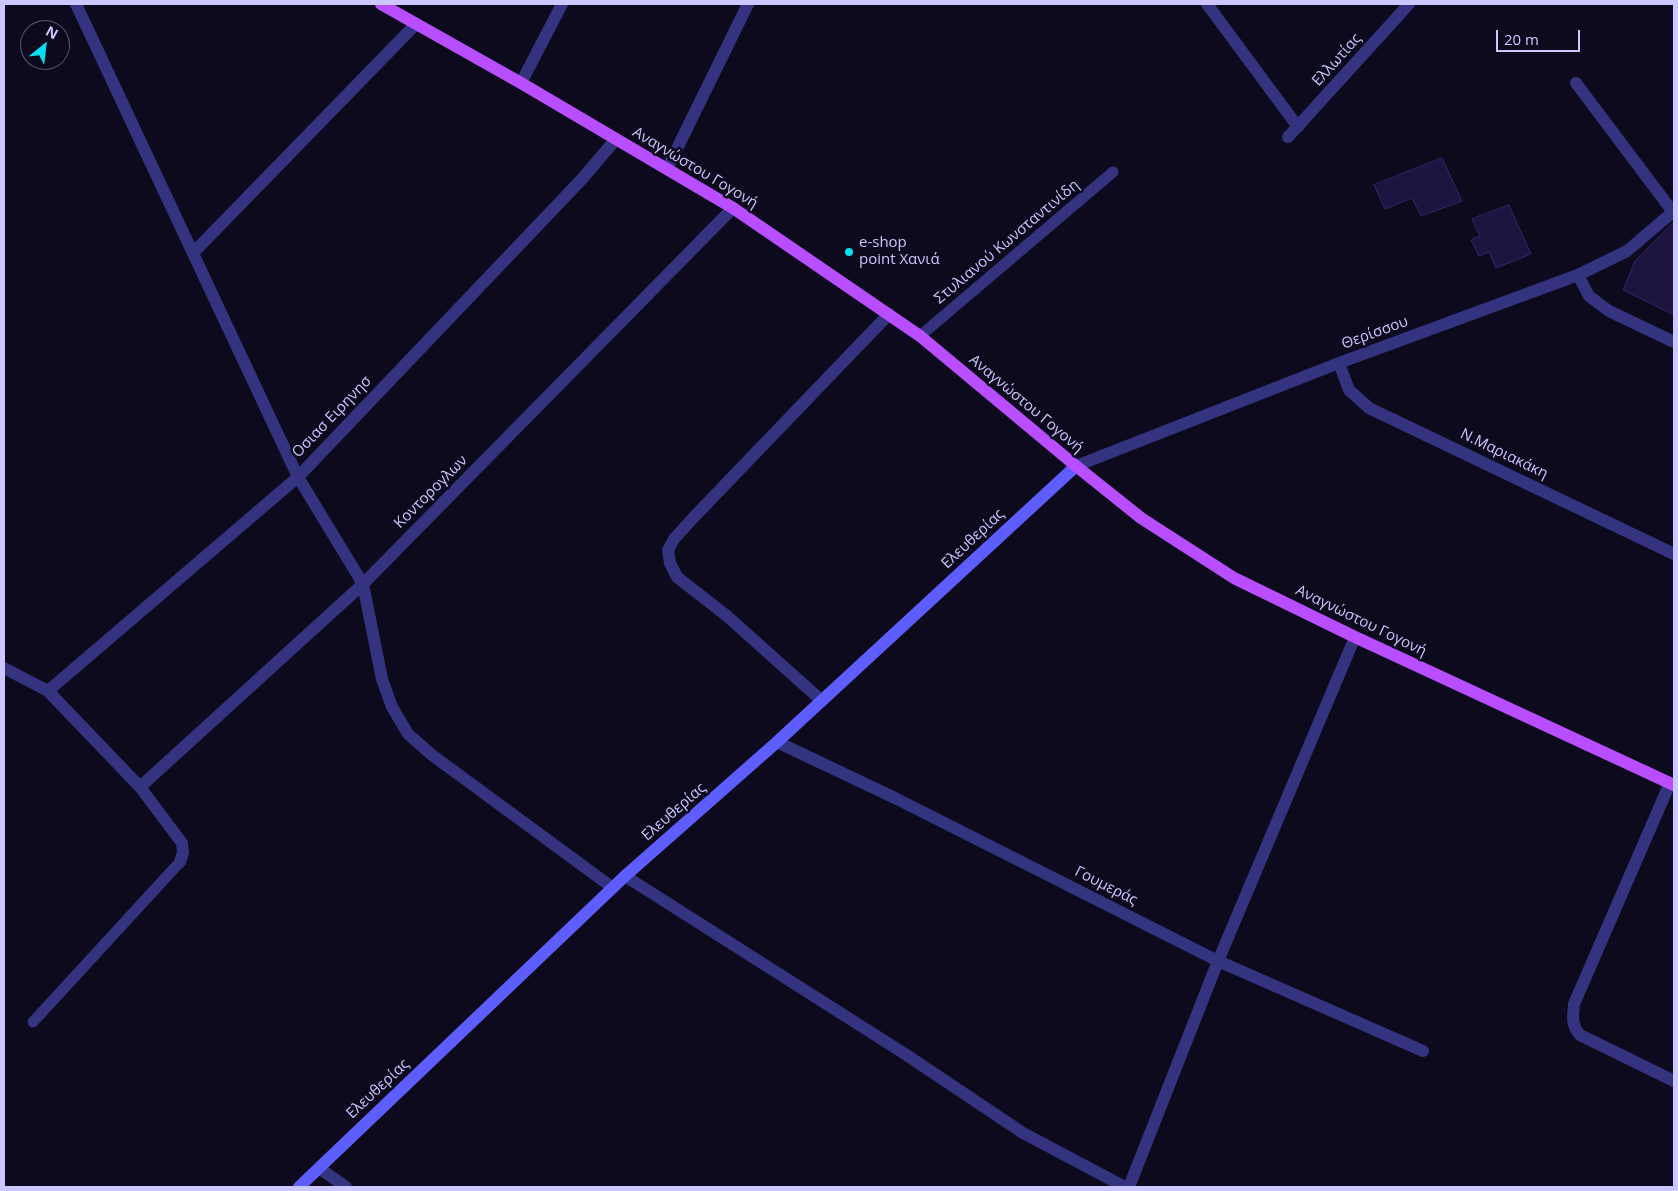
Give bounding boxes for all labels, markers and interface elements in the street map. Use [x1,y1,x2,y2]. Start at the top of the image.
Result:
north arrow [20,20,70,70]
scale bar [1498,20,1582,52]
text: N [42,21,62,43]
text: 20 m [1504,29,1539,49]
street label: Ελλωτίας [1309,30,1365,90]
street label: Αναγνώστου Γογονή [629,123,761,213]
street label: Στυλιανού Κωνσταντινίδη [931,176,1083,308]
place label: e-shop point Χανιά [859,234,940,269]
marker: e-shop point Χανιά [843,246,855,258]
street label: Θερίσσου [1339,313,1411,353]
street label: Αναγνώστου Γογονή [965,351,1087,457]
street label: Οσιασ Ειρηνησ [289,373,375,461]
street label: Ν.Μαριακάκη [1457,425,1551,483]
street label: Κοντορογλων [391,452,471,532]
street label: Ελευθερίας [938,505,1008,573]
street label: Αναγνώστου Γογονή [1293,581,1429,661]
street label: Ελευθερίας [638,779,710,845]
street label: Γουμεράς [1072,863,1140,909]
street label: Ελευθερίας [343,1055,413,1123]

